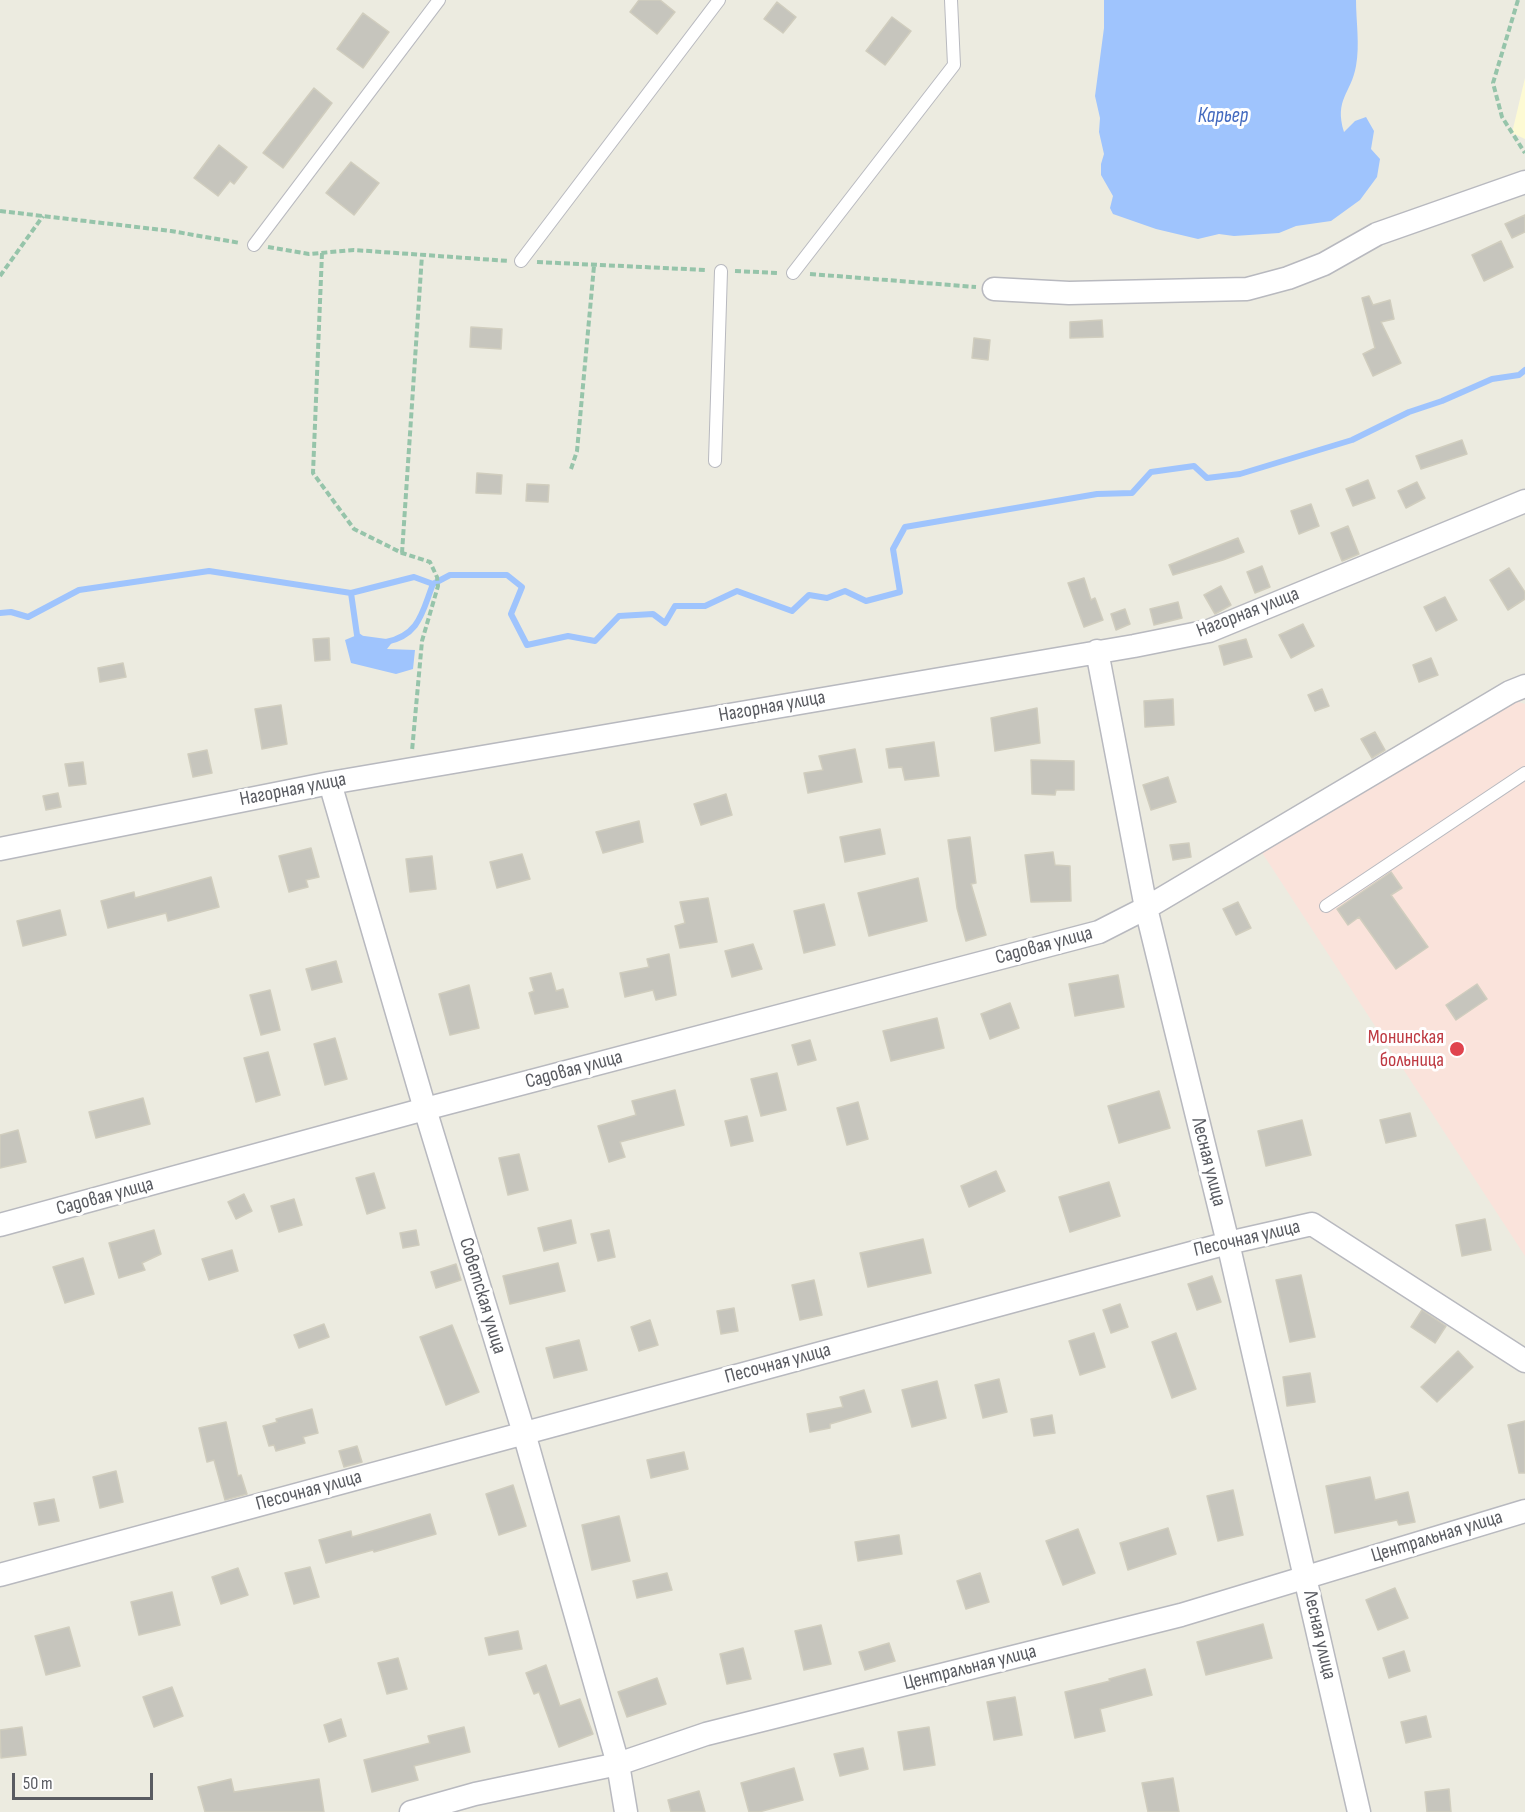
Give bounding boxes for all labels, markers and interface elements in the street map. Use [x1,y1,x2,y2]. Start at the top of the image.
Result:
water label: Карьер [1198,104,1248,130]
street label: Нагорная улица [1193,582,1303,644]
street label: Нагорная улица [717,686,827,728]
street label: Нагорная улица [238,768,348,812]
street label: Садовая улица [993,922,1095,970]
place label: Монинская больница [1368,1026,1444,1073]
marker: Монинская больница [1448,1040,1466,1058]
street label: Садовая улица [523,1046,625,1094]
street label: Лесная улица [1185,1115,1231,1209]
street label: Садовая улица [54,1173,156,1221]
street label: Песочная улица [1191,1215,1303,1263]
street label: Советская улица [453,1235,511,1357]
street label: Песочная улица [722,1338,834,1390]
street label: Песочная улица [253,1465,365,1517]
street label: Центральная улица [1368,1506,1506,1568]
street label: Лесная улица [1297,1588,1341,1682]
street label: Центральная улица [901,1640,1039,1696]
scale bar [15,1761,156,1799]
text: 50 m [23,1773,53,1794]

